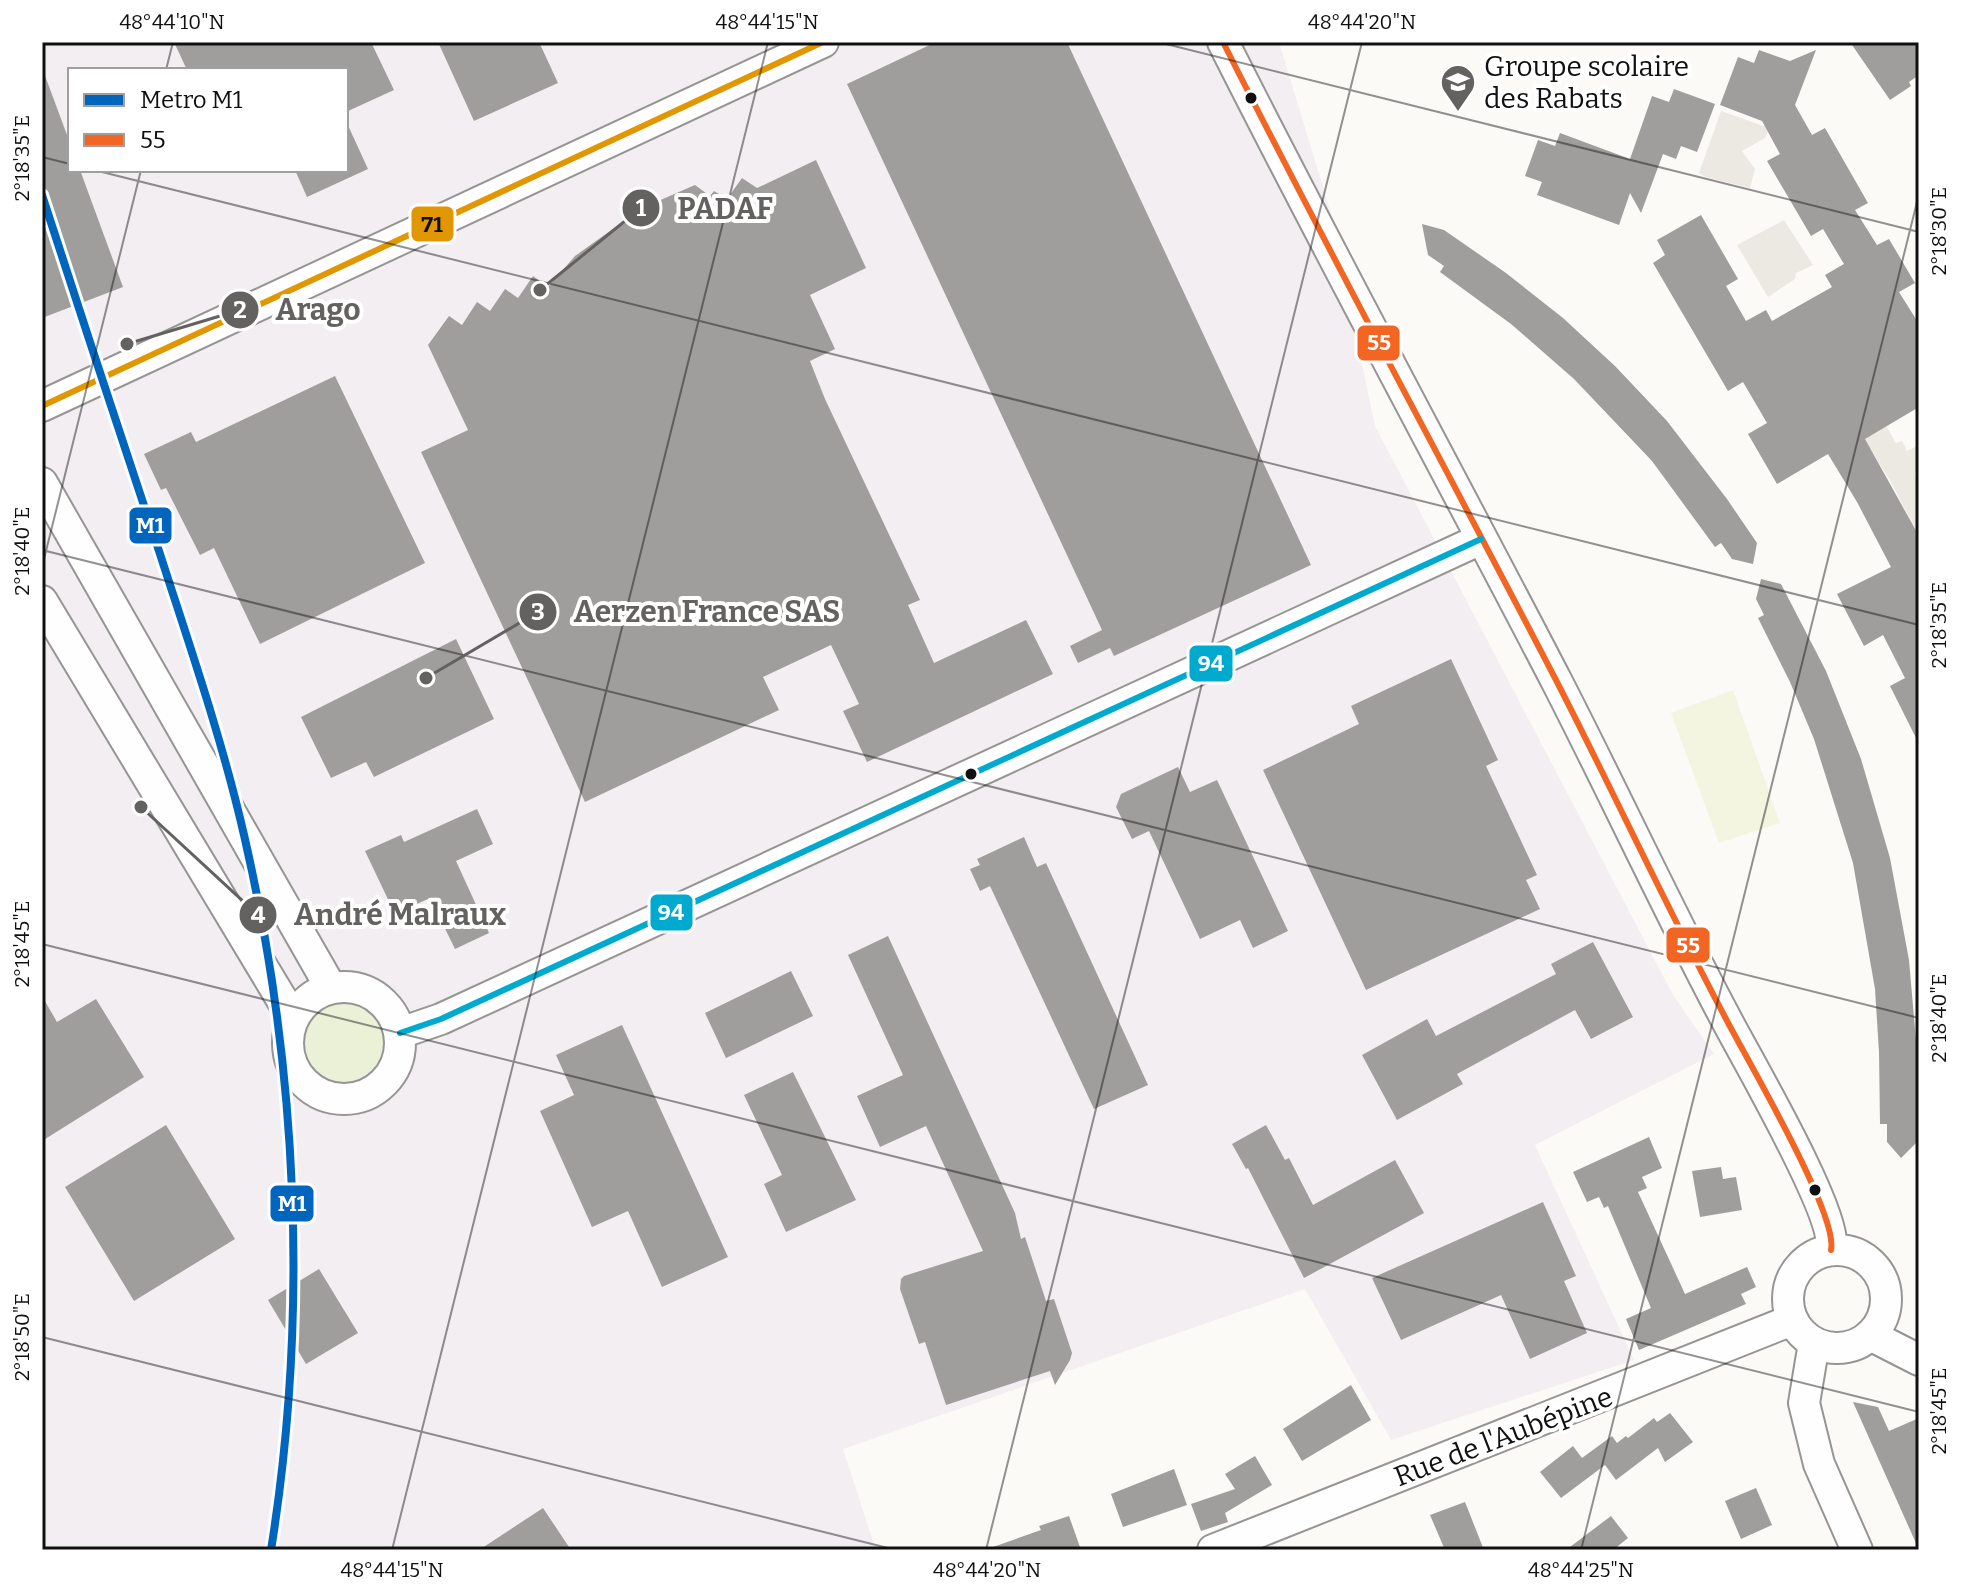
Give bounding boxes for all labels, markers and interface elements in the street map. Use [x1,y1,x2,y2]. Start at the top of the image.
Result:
text: 48°44'10"N [119,10,225,34]
text: 48°44'15"N [715,10,819,34]
text: 48°44'20"N [1308,10,1416,34]
place label: Groupe scolaire des Rabats [1484,50,1689,115]
school or university icon: Groupe scolaire des Rabats [1439,63,1477,113]
legend [68,68,348,172]
text: Metro M1 [140,86,243,114]
unlabelled marker [1243,90,1259,106]
text: 2°18'35"E [10,115,34,201]
text: 55 [140,126,166,154]
callout: PADAF [621,181,789,235]
text: 2°18'30"E [1927,187,1951,275]
text: PADAF [677,191,773,227]
text: 1 [636,194,647,222]
line badge: 71 [410,205,455,243]
text: 71 [421,211,443,238]
callout: Arago [220,283,377,337]
text: Arago [275,292,361,328]
text: 2 [233,296,247,324]
line badge: 55 [1356,324,1401,362]
text: 55 [1367,329,1391,356]
line badge: M1 [128,506,173,545]
text: 2°18'40"E [10,507,34,595]
text: M1 [136,512,165,539]
text: 2°18'35"E [1927,582,1951,668]
callout: Aerzen France SAS [518,585,857,639]
text: Aerzen France SAS [574,594,840,630]
text: 3 [531,598,545,626]
line badge: 94 [1188,644,1234,683]
text: 94 [1198,650,1225,677]
unlabelled marker [963,766,979,782]
callout: André Malraux [238,888,522,942]
line badge: 94 [649,893,694,932]
text: André Malraux [294,897,506,933]
text: 94 [658,899,685,926]
text: 2°18'45"E [10,901,34,987]
text: 4 [251,901,266,929]
line badge: 55 [1665,926,1711,964]
text: 55 [1676,932,1700,959]
text: 2°18'40"E [1927,974,1951,1062]
unlabelled marker [1807,1182,1823,1198]
line badge: M1 [269,1184,315,1223]
text: M1 [278,1190,307,1217]
text: 2°18'50"E [10,1293,34,1381]
text: 2°18'45"E [1927,1368,1951,1454]
street label: Rue de l'Aubépine [1389,1380,1617,1493]
text: 48°44'15"N [340,1558,444,1582]
text: 48°44'20"N [933,1558,1041,1582]
text: 48°44'25"N [1528,1558,1634,1582]

